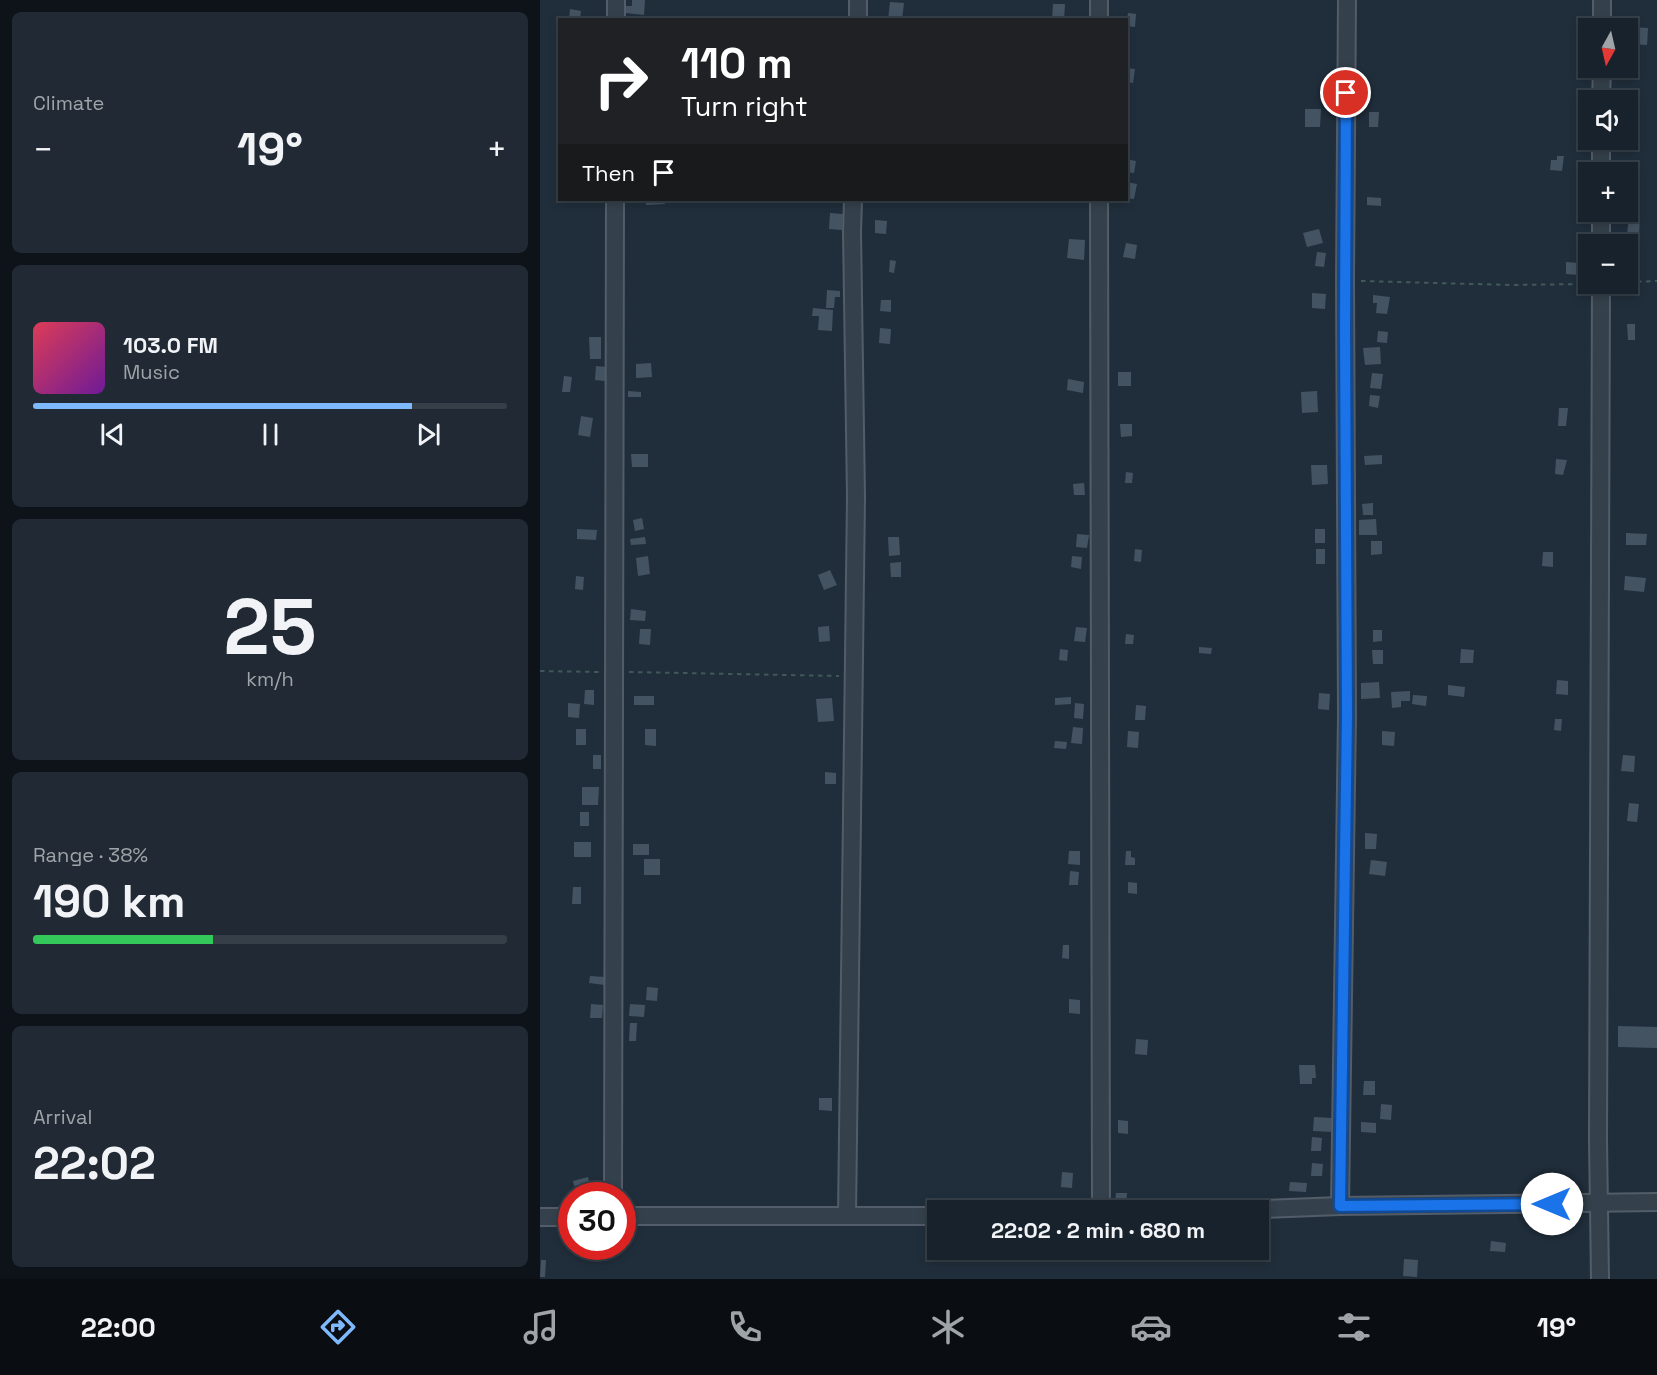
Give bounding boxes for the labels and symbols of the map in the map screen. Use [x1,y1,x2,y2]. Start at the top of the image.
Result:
north arrow [1578,18,1638,78]
pin [1320,67,1371,118]
position arrow [1520,1172,1584,1236]
speed limit sign: 30 [558,1182,636,1260]

